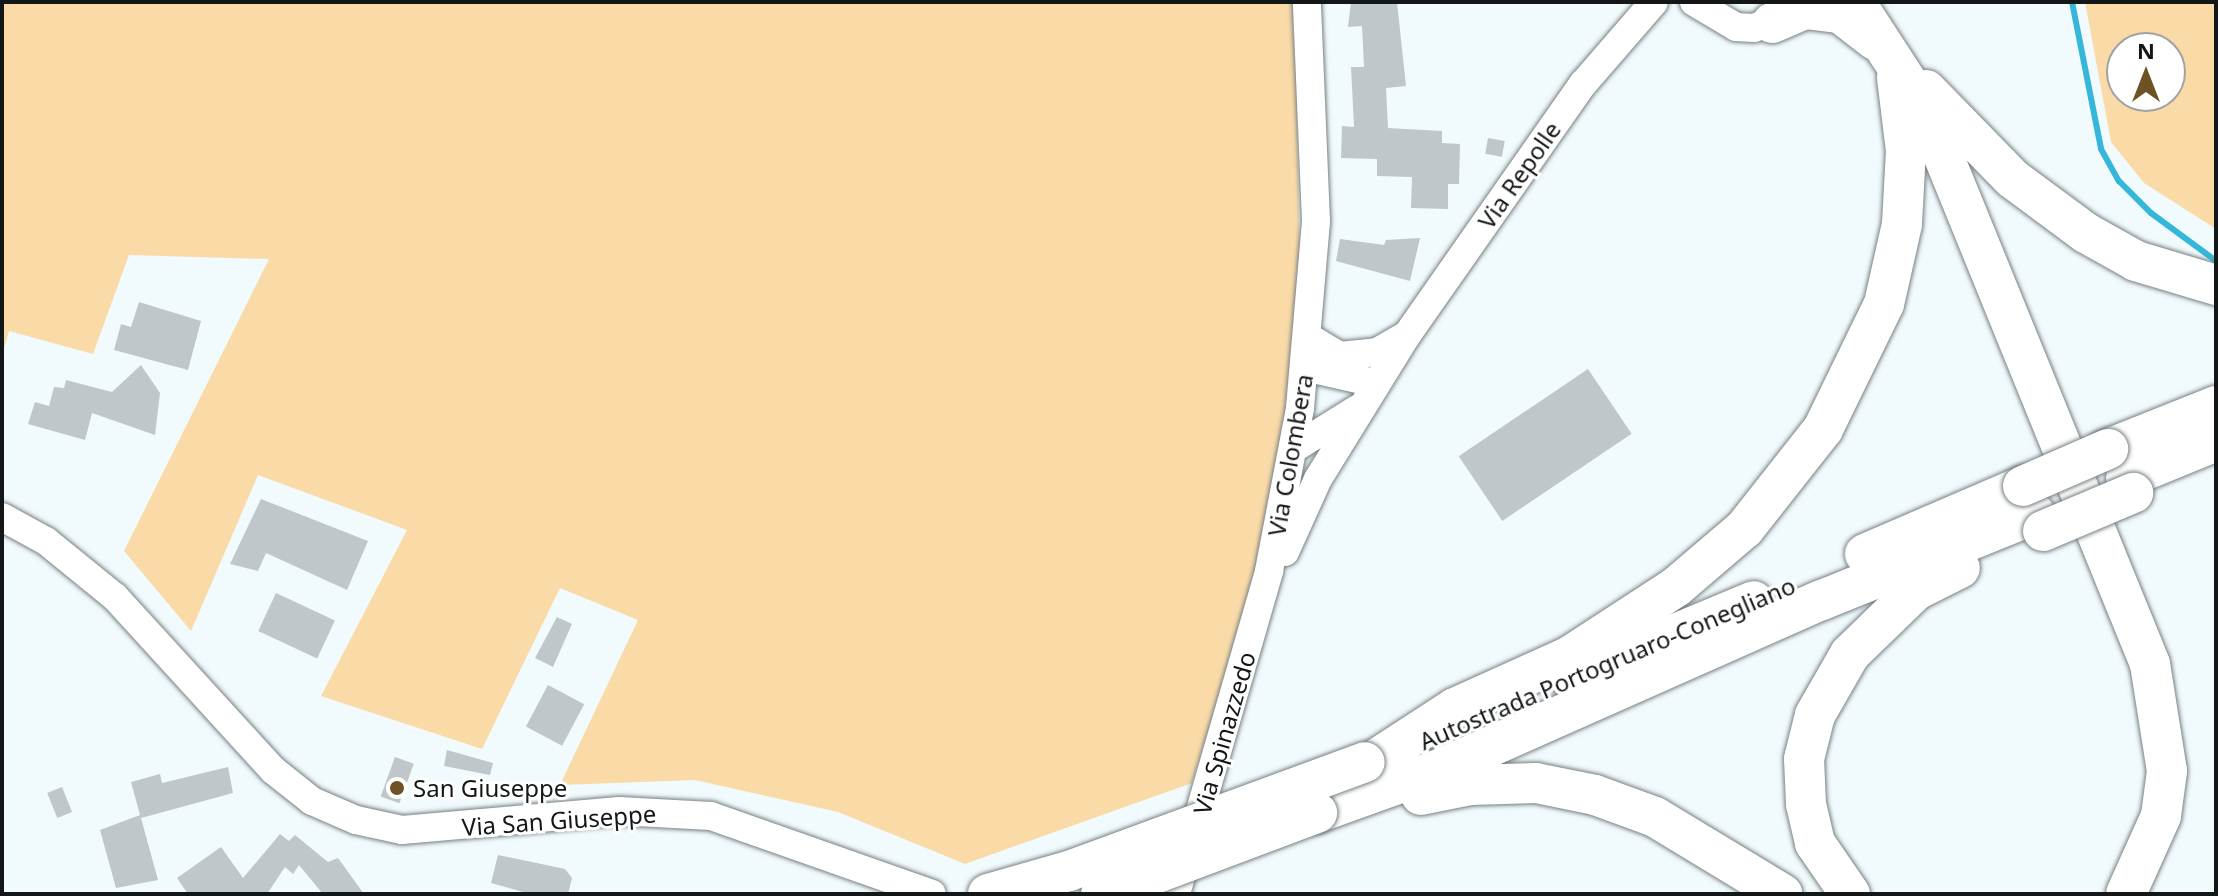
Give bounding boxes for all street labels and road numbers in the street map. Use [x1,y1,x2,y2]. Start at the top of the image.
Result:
street label: Via Repolle [1472,116,1566,234]
street label: Via Colombera [1262,372,1318,538]
street label: Autostrada Portogruaro-Conegliano [1415,570,1799,756]
street label: Via Spinazzedo [1187,648,1261,818]
street label: Via San Giuseppe [461,799,657,841]

